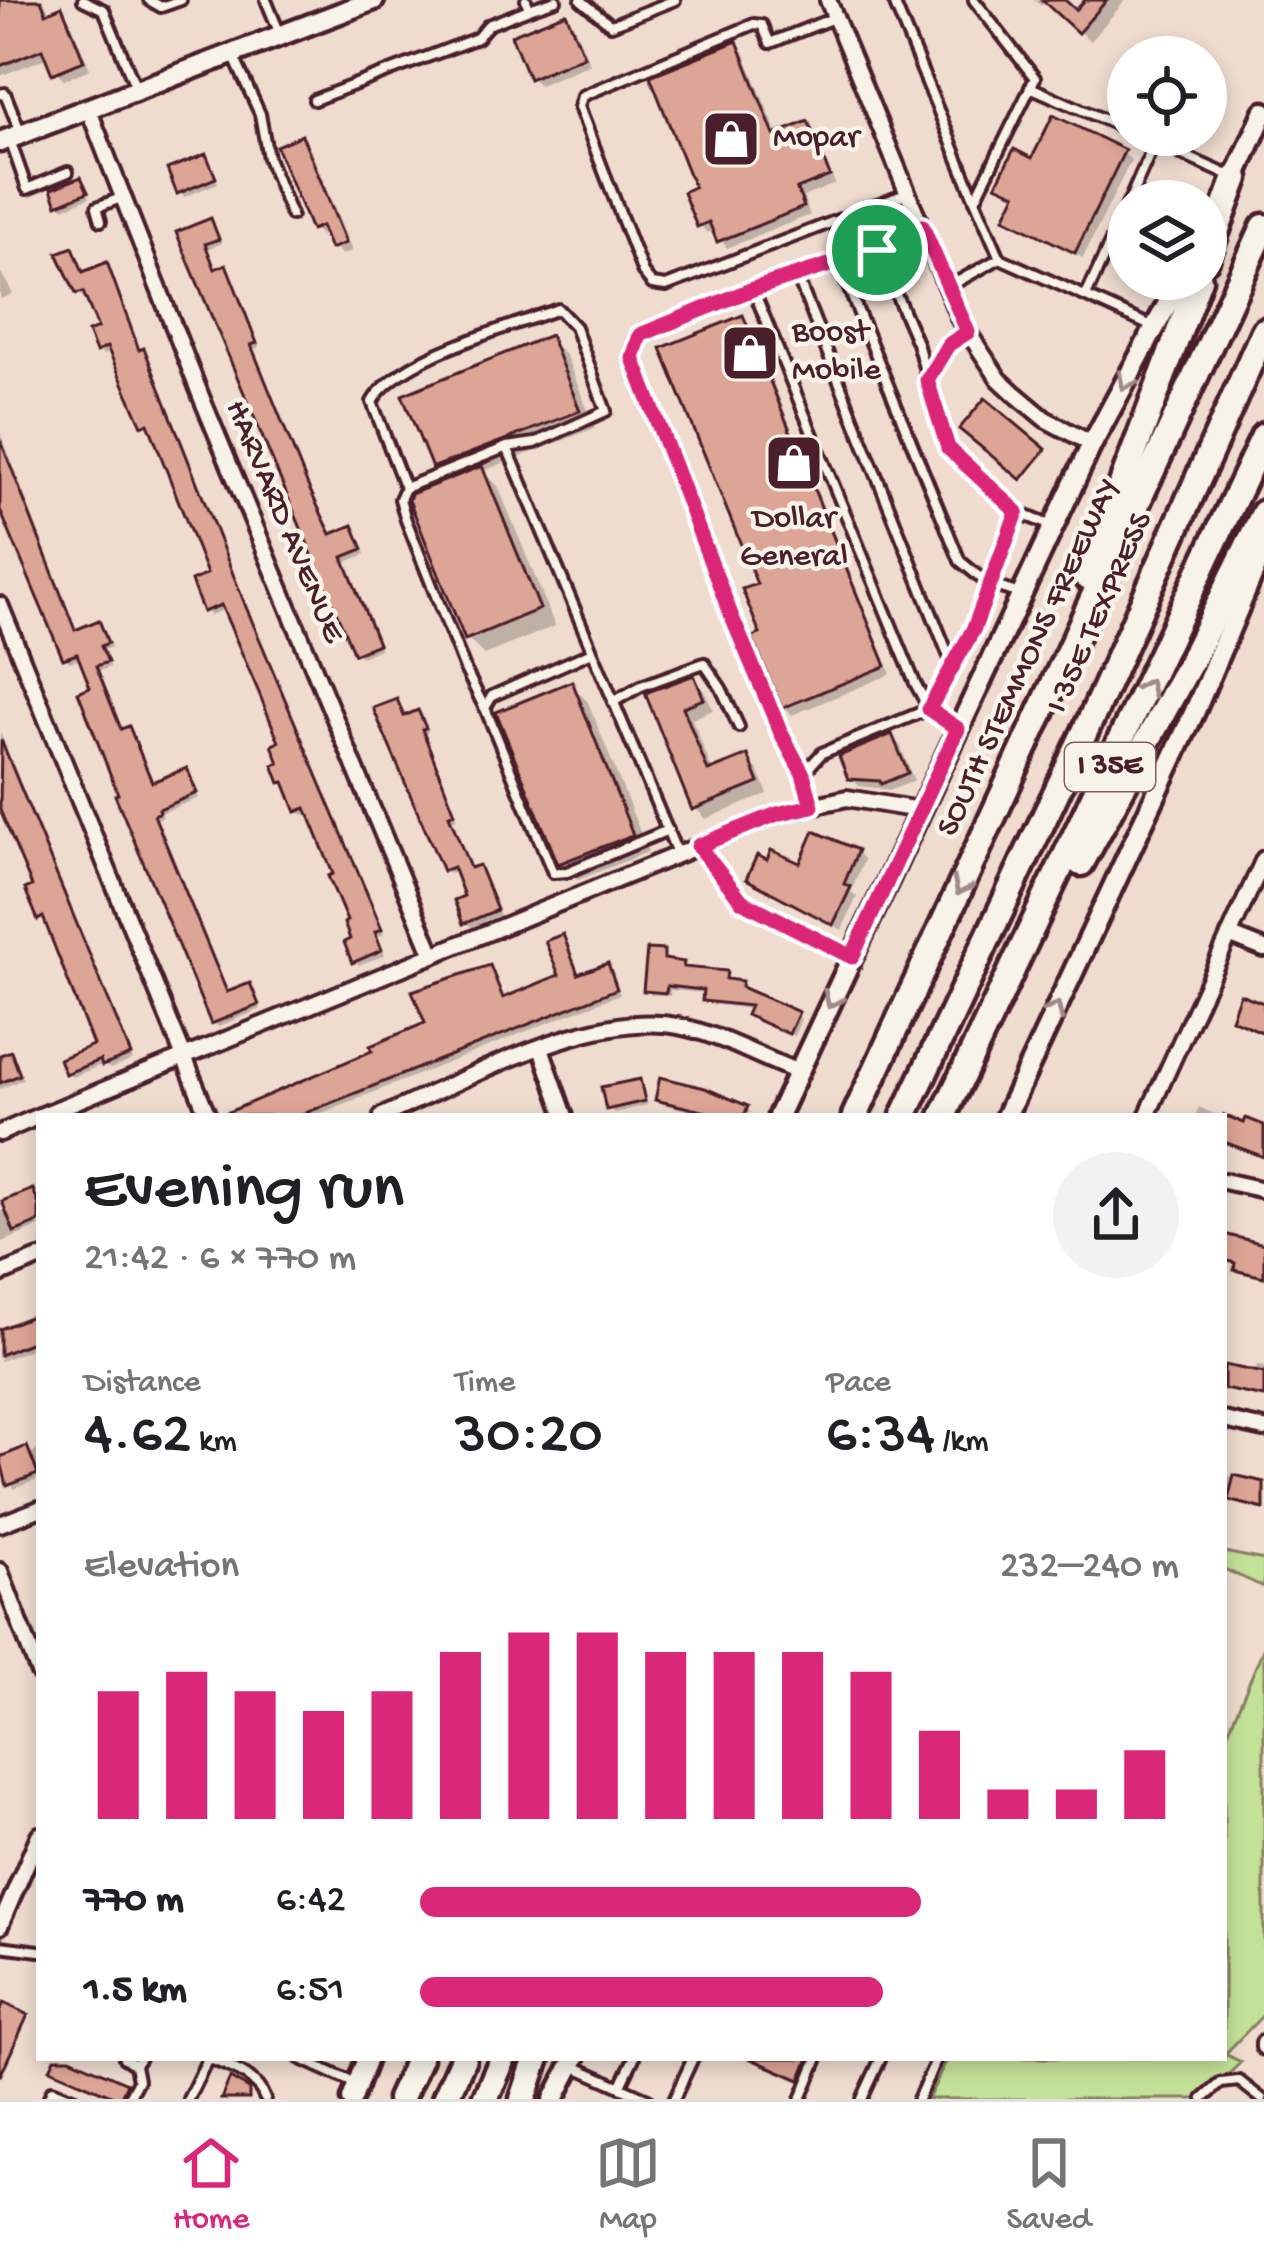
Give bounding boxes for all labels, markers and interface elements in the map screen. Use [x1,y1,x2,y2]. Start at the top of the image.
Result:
map controls [1107,36,1227,300]
button: locate [1107,36,1227,156]
shop icon: Mopar [700,108,762,170]
place label: Mopar [773,120,863,158]
button: layers [1107,180,1227,300]
pin [826,199,928,301]
icon: arrive [844,217,910,283]
place label: Boost Mobile [791,315,882,391]
shop icon: Boost Mobile [719,322,781,384]
one-way arrow [1117,369,1140,390]
street label: HARVARD AVENUE [215,395,352,650]
shop icon: Dollar General [763,432,825,494]
street label: SOUTH STEMMONS FREEWAY [930,473,1130,843]
place label: Dollar General [740,501,848,577]
street label: I 35E TEXPRESS [1040,506,1163,719]
one-way arrow [1133,678,1156,700]
road number: I 35E [1065,743,1155,791]
one-way arrow [952,875,975,896]
one-way arrow [823,987,846,1009]
one-way arrow [1041,1001,1064,1022]
button: share [1053,1152,1179,1278]
text: Evening run [84,1153,404,1231]
text: 21:42 · 6 × 770 m [84,1237,356,1283]
text: Distance [84,1365,201,1403]
text: Time [455,1365,515,1403]
text: Pace [826,1365,891,1403]
text: 4.62 [84,1403,191,1473]
text: 30:20 [455,1403,603,1473]
text: 6:34 [826,1403,935,1473]
text: km [191,1424,237,1462]
text: /km [935,1424,989,1462]
text: Elevation [84,1545,239,1591]
text: 232–240 m [1000,1545,1179,1591]
text: 770 m [84,1879,184,1925]
text: 6:42 [276,1879,346,1925]
text: 1.5 km [84,1969,187,2015]
text: 6:51 [276,1969,344,2015]
tab: Home [173,2130,249,2240]
tab: Map [595,2130,661,2240]
tab: Saved [1007,2130,1091,2240]

